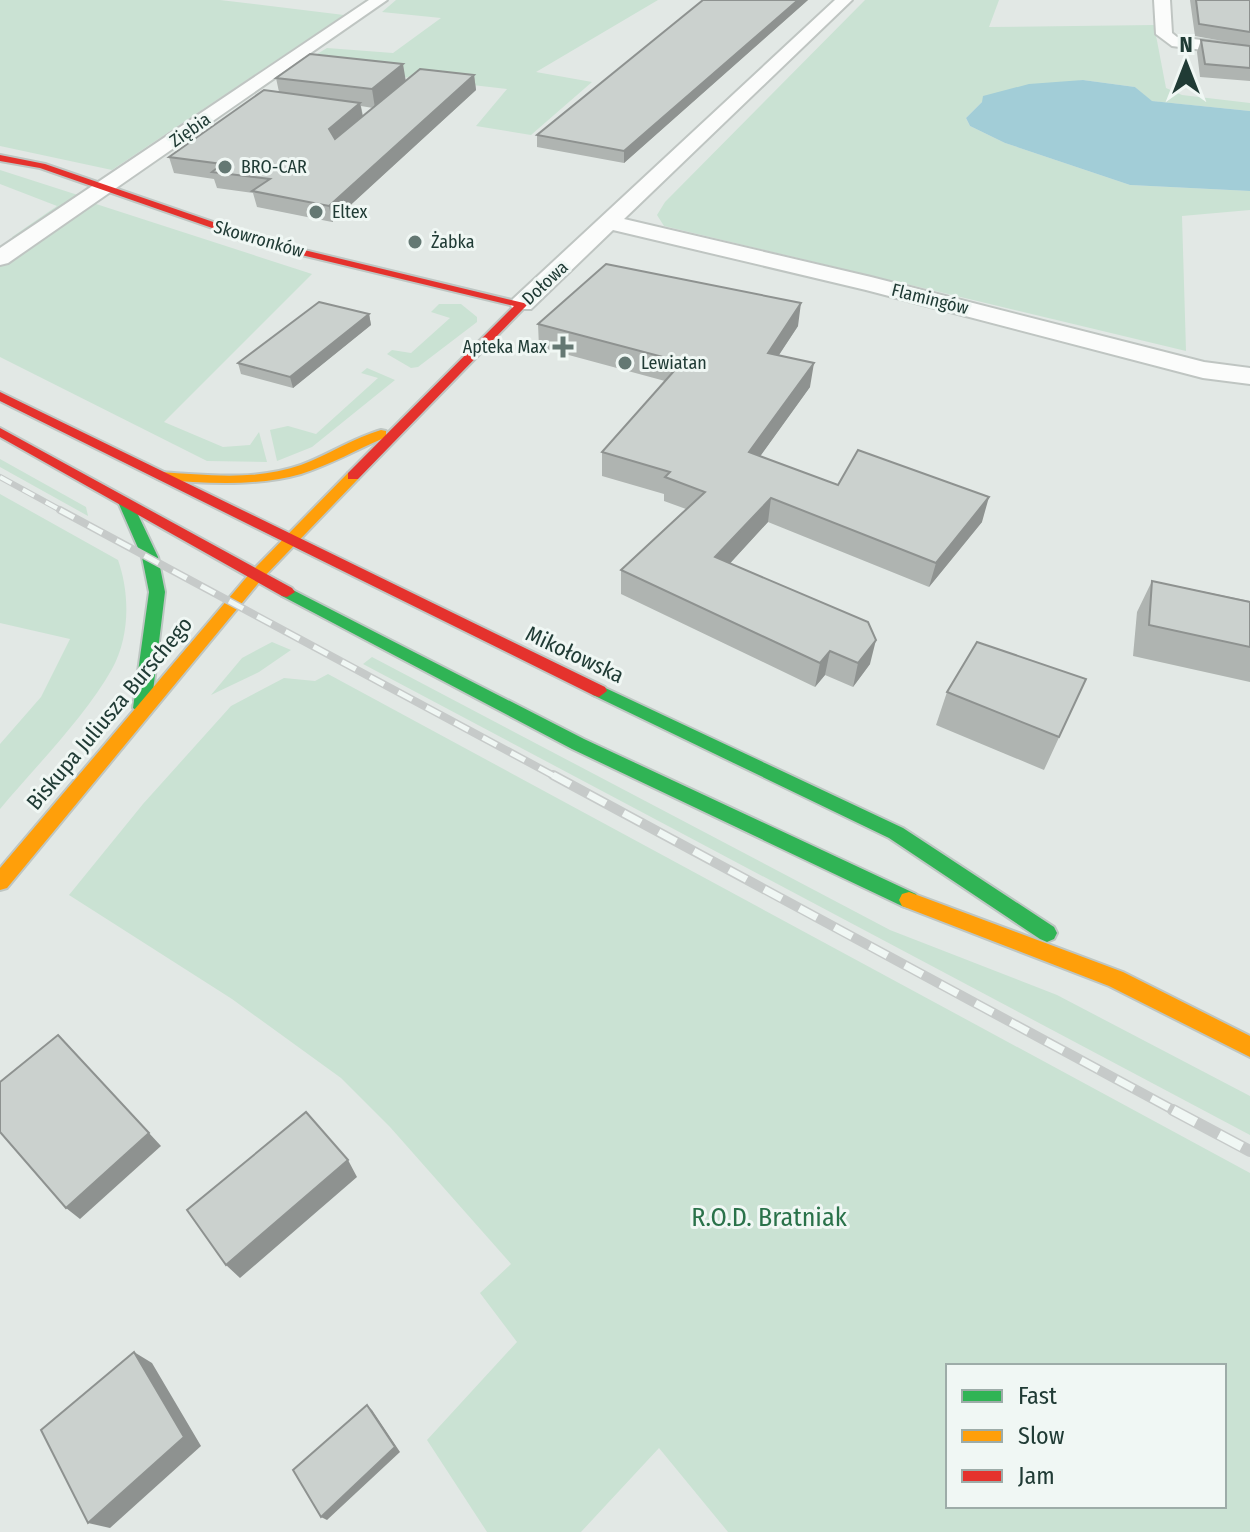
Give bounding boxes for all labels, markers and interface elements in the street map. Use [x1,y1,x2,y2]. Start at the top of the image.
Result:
north arrow [1146,24,1226,104]
text: N [1179,31,1193,58]
street label: Ziębia [165,108,215,152]
place label: BRO-CAR [241,156,307,178]
marker: BRO-CAR [216,158,234,176]
place label: Eltex [332,201,367,223]
marker: Eltex [307,203,325,221]
street label: Skowronków [211,216,307,262]
place label: Żabka [431,231,475,253]
marker: Żabka [406,233,424,251]
street label: Dołowa [517,256,573,310]
street label: Flamingów [889,279,971,319]
place label: Apteka Max [463,336,547,358]
marker: Apteka Max [554,338,572,356]
place label: Lewiatan [641,352,707,374]
marker: Lewiatan [616,354,634,372]
street label: Biskupa Juliusza Burschego [21,611,198,815]
street label: Mikołowska [521,620,628,689]
park label: R.O.D. Bratniak [691,1202,848,1233]
legend [946,1364,1226,1508]
text: Fast [1018,1382,1057,1410]
text: Slow [1018,1422,1065,1450]
text: Jam [1018,1462,1055,1490]

